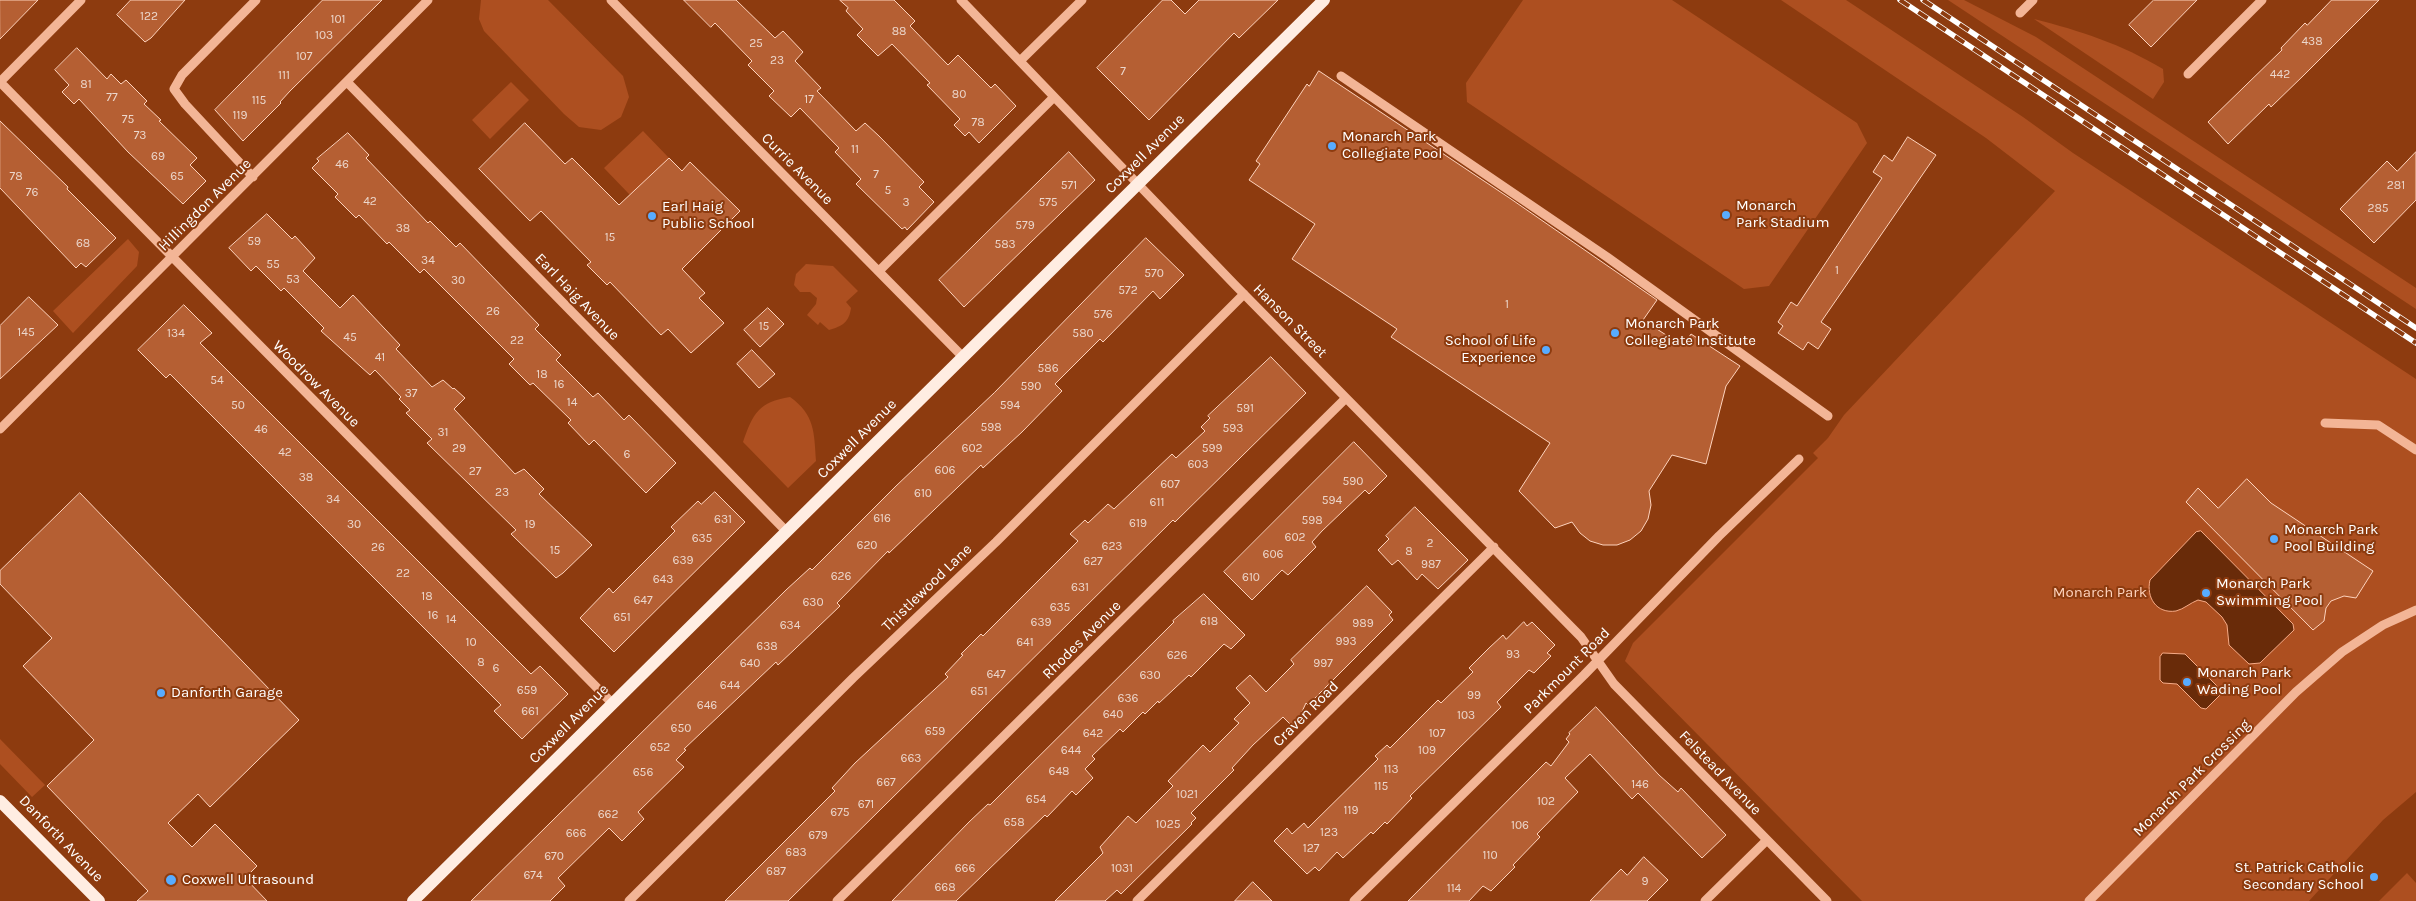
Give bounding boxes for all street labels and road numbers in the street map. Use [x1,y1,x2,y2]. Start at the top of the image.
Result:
street label: Coxwell Avenue [1102,111,1188,197]
street label: Currie Avenue [757,129,837,209]
street label: Hillingdon Avenue [155,155,255,255]
street label: Earl Haig Avenue [531,250,623,344]
street label: Hanson Street [1249,280,1331,362]
street label: Woodrow Avenue [269,337,363,431]
street label: Coxwell Avenue [814,396,900,482]
street label: Thistlewood Lane [878,540,976,636]
street label: Rhodes Avenue [1039,597,1125,683]
street label: Parkmount Road [1520,624,1614,718]
street label: Craven Road [1269,677,1343,751]
street label: Coxwell Avenue [526,681,612,767]
street label: Monarch Park Crossing [2130,716,2254,840]
street label: Felstead Avenue [1675,727,1765,819]
street label: Danforth Avenue [15,792,107,886]

